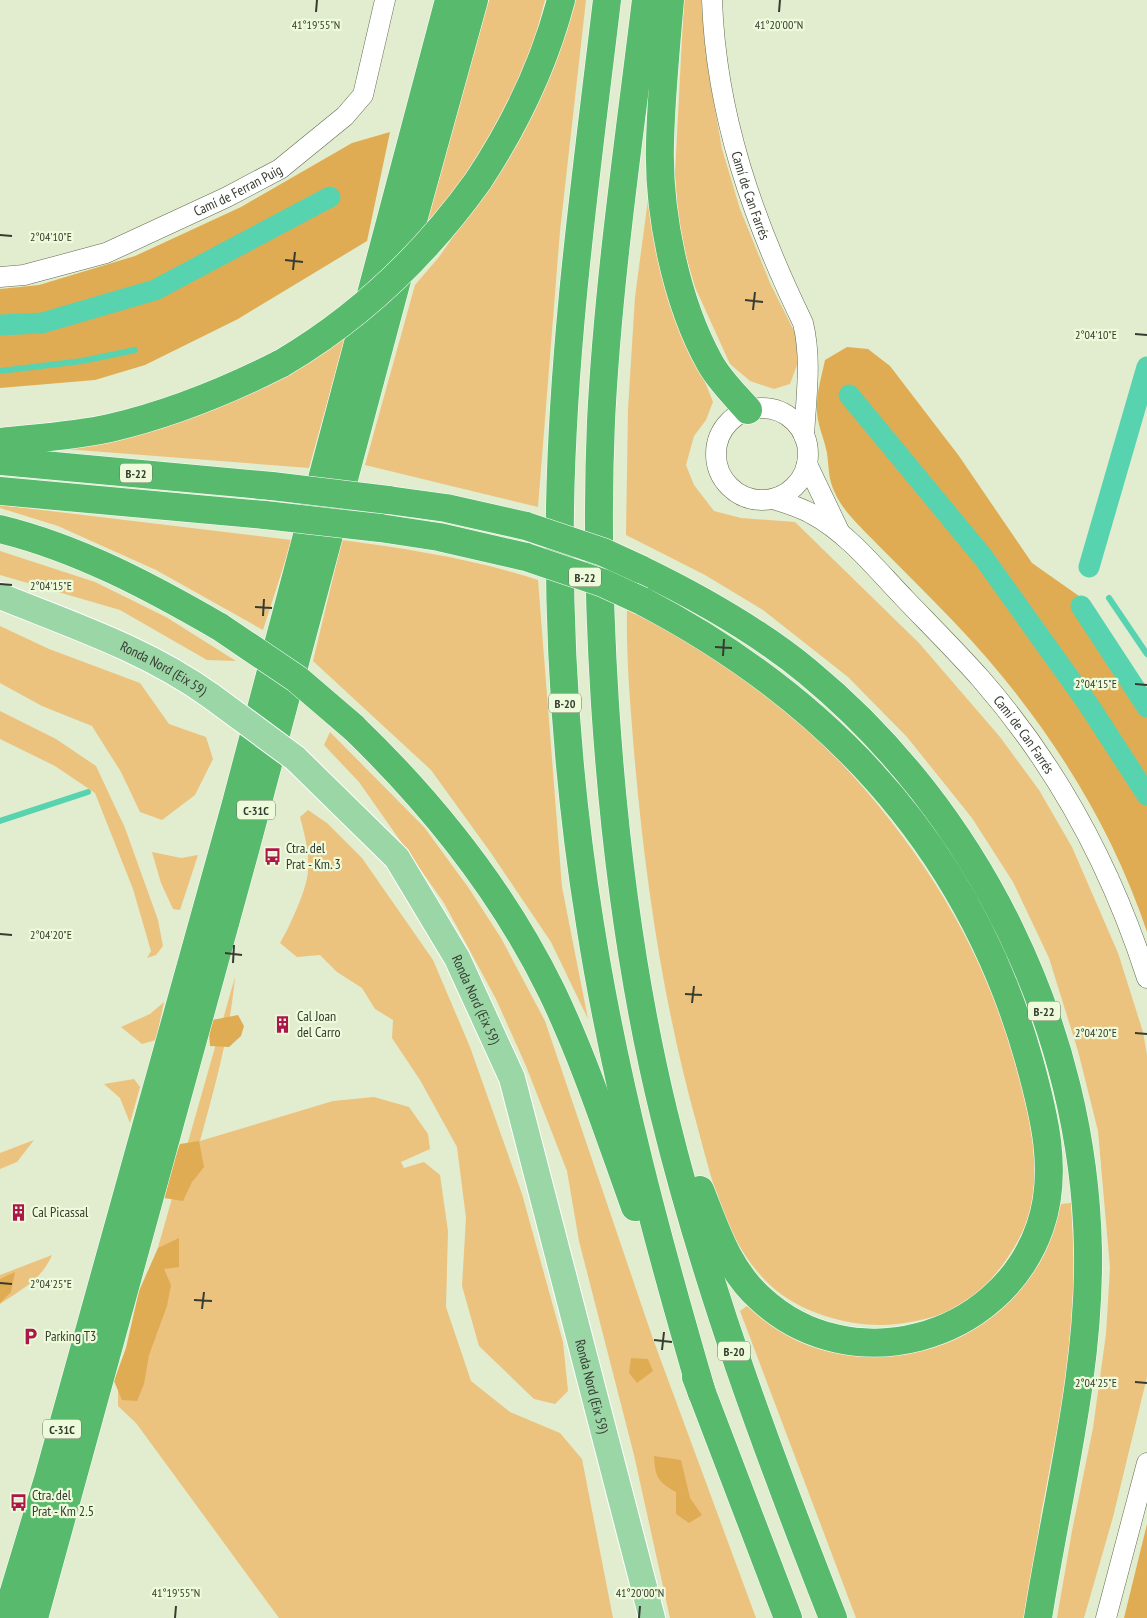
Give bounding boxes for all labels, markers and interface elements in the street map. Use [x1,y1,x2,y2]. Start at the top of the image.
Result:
text: 41°19'55"N [292,17,340,32]
text: 41°20'00"N [755,17,803,32]
street label: Camí de Can Farrés [727,149,774,243]
street label: Camí de Ferran Puig [191,160,285,220]
text: 2°04'10"E [30,229,72,244]
text: 2°04'10"E [1075,327,1117,342]
road number: B-22 [120,463,152,482]
road number: B-22 [569,568,601,586]
text: 2°04'15"E [30,578,72,593]
street label: Ronda Nord (Eix 59) [118,637,211,700]
text: 2°04'15"E [1075,676,1117,691]
street label: Camí de Can Farrés [990,692,1058,777]
road number: B-20 [549,694,581,712]
road number: C-31C [237,800,275,820]
place label: Ctra. del Prat - Km. 3 [286,839,341,873]
bus stop icon: Ctra. del Prat - Km. 3 [262,846,282,866]
text: 2°04'20"E [30,927,72,942]
street label: Ronda Nord (Eix 59) [448,952,504,1048]
road number: B-22 [1028,1001,1060,1020]
place label: Cal Joan del Carro [297,1007,341,1041]
building icon: Cal Joan del Carro [273,1014,293,1034]
text: 2°04'20"E [1075,1025,1117,1040]
building icon: Cal Picassal [8,1202,28,1222]
place label: Cal Picassal [32,1203,89,1221]
text: 2°04'25"E [30,1276,72,1291]
parking icon: Parking T3 [21,1326,41,1346]
place label: Parking T3 [45,1327,96,1345]
street label: Ronda Nord (Eix 59) [571,1338,613,1436]
road number: B-20 [718,1342,750,1360]
text: 2°04'25"E [1075,1375,1117,1390]
road number: C-31C [43,1420,81,1438]
place label: Ctra. del Prat - Km 2.5 [32,1486,94,1520]
bus stop icon: Ctra. del Prat - Km 2.5 [8,1493,28,1513]
text: 41°19'55"N [152,1585,200,1600]
text: 41°20'00"N [616,1585,664,1600]

